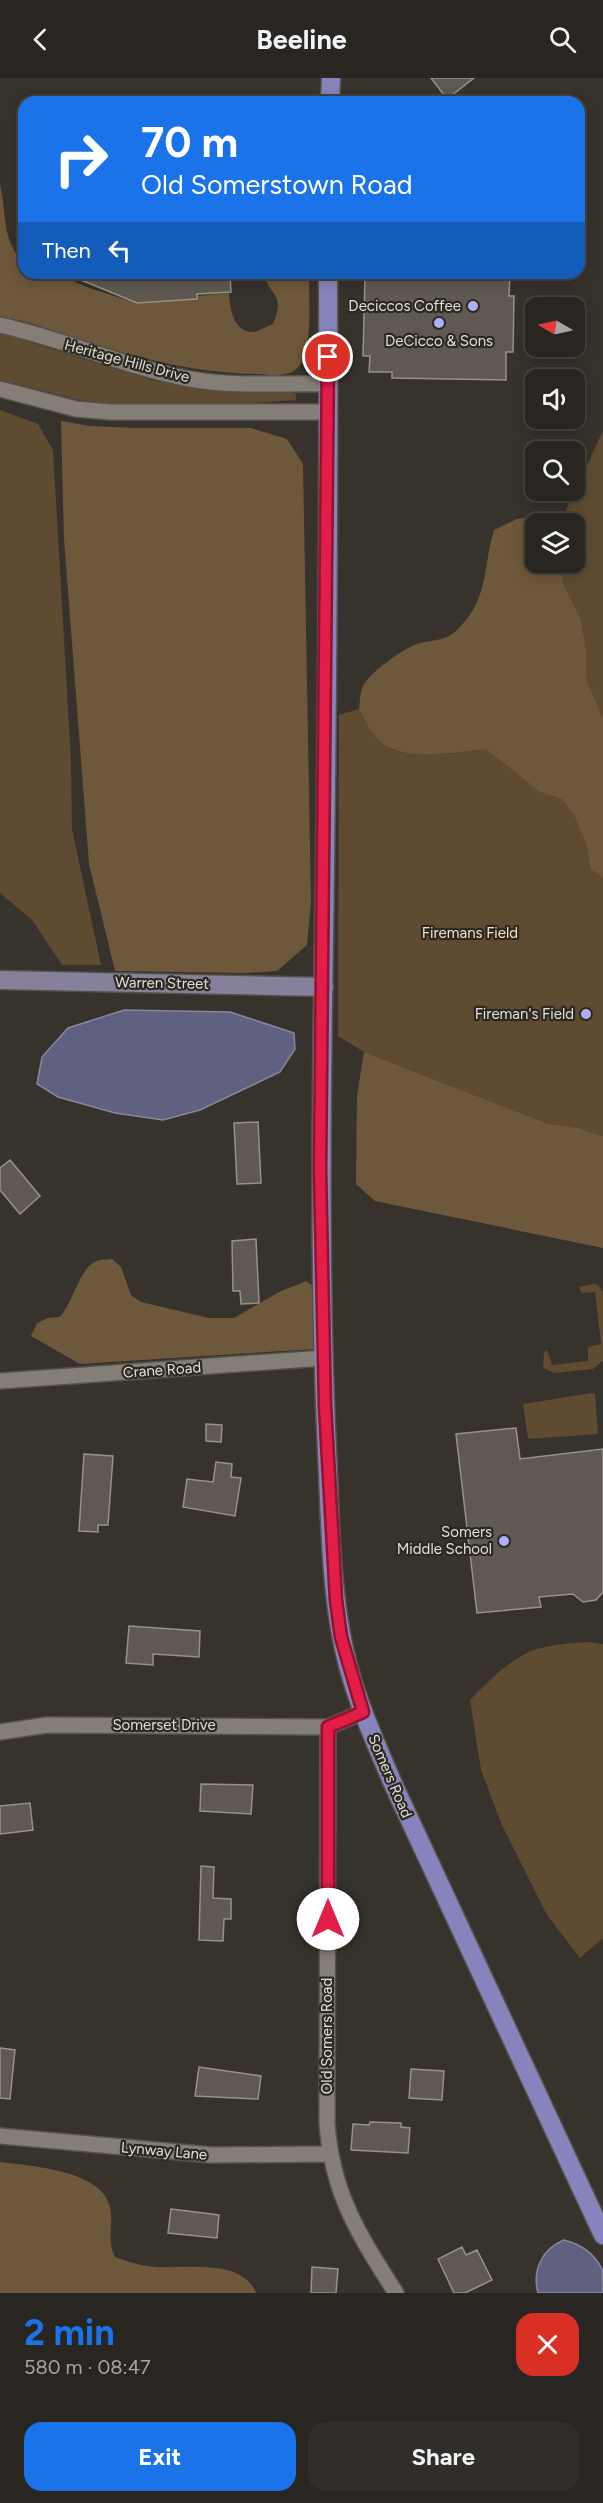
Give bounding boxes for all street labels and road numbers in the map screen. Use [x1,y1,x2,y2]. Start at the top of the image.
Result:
street label: Heritage Hills Drive [63,336,191,386]
street label: Warren Street [115,973,209,993]
street label: Crane Road [122,1358,202,1382]
street label: Somerset Drive [112,1716,216,1734]
street label: Somers Road [364,1731,416,1821]
street label: Old Somers Road [318,1978,336,2094]
street label: Lynway Lane [120,2138,208,2164]

